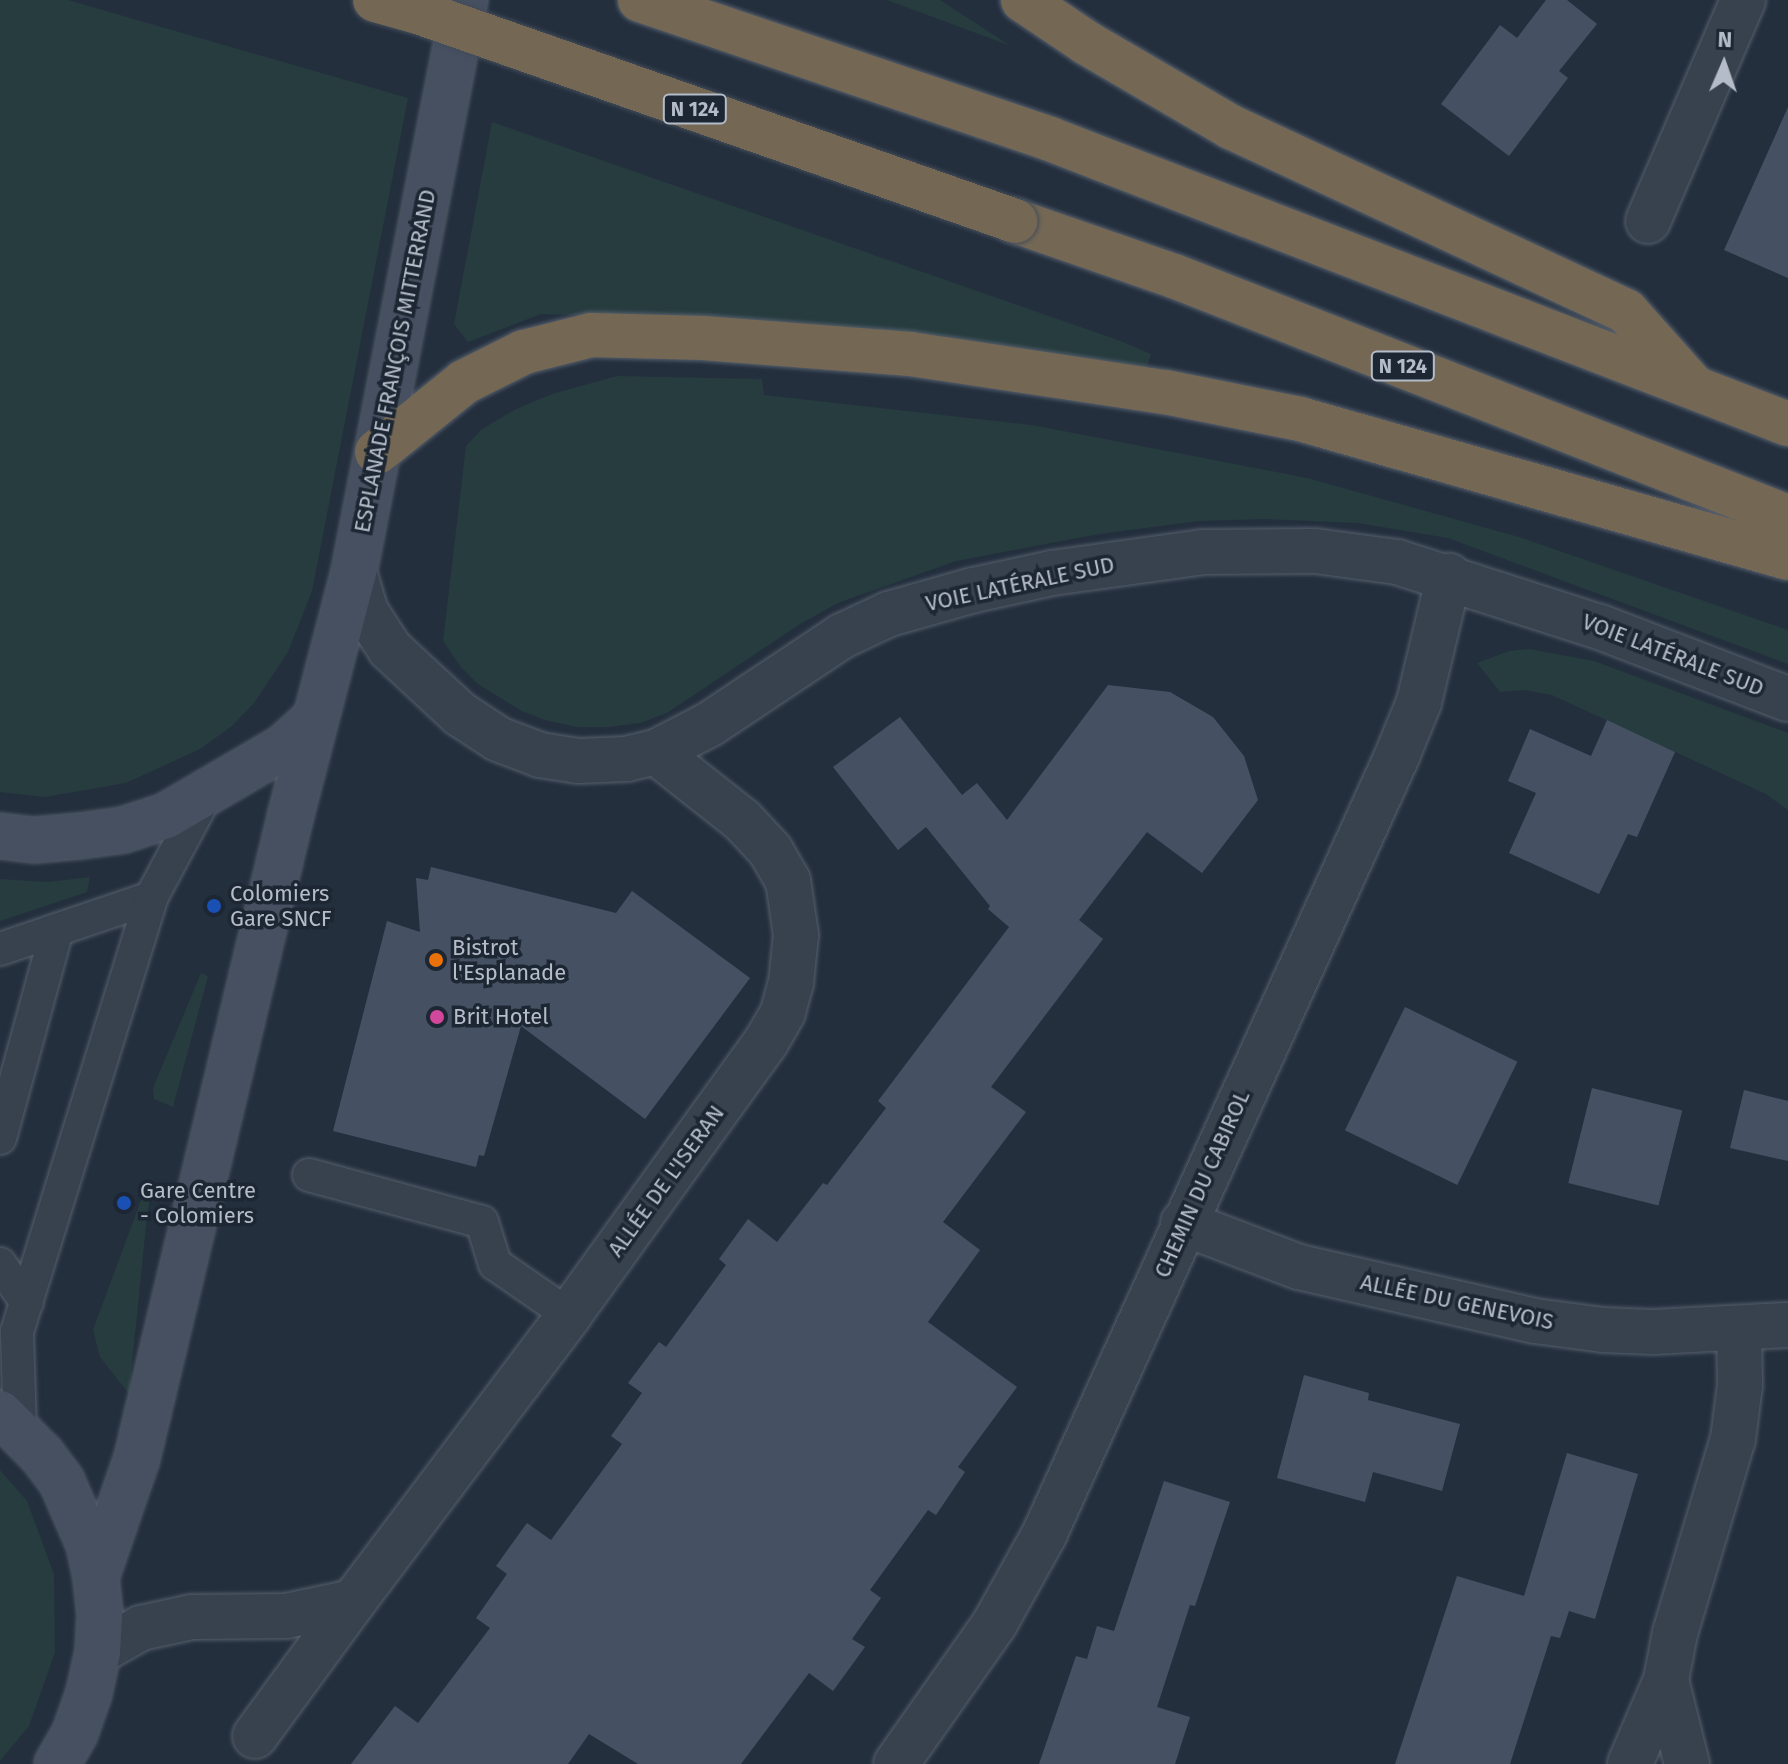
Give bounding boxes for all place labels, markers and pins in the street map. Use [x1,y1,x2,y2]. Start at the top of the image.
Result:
place label: Colomiers Gare SNCF [230,880,332,932]
marker: Colomiers Gare SNCF [205,897,223,915]
place label: Bistrot l'Esplanade [452,934,566,986]
marker: Bistrot l'Esplanade [427,951,445,969]
place label: Brit Hotel [453,1004,549,1030]
marker: Brit Hotel [428,1008,446,1026]
place label: Gare Centre - Colomiers [140,1177,256,1228]
marker: Gare Centre - Colomiers [115,1194,133,1212]

